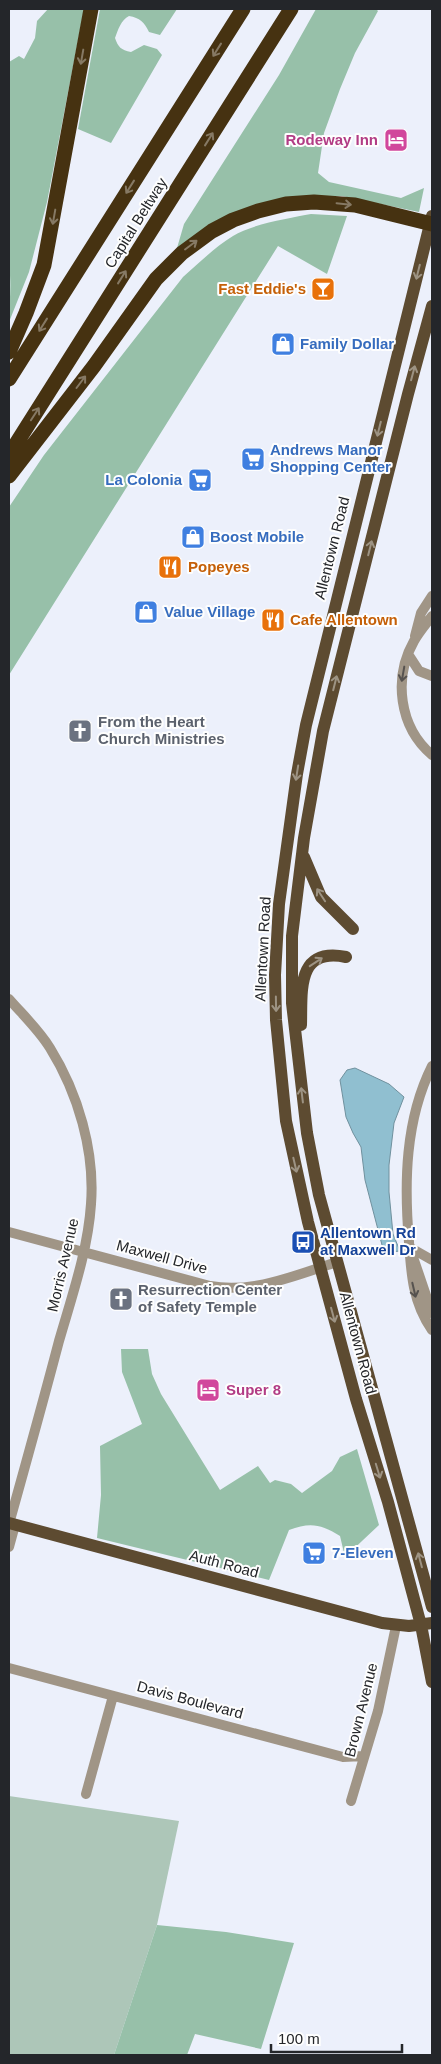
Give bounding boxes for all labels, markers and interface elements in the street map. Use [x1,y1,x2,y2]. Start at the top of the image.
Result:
one-way arrow [211,43,222,57]
one-way arrow [77,48,87,64]
hotel icon: Rodeway Inn [383,127,409,153]
place label: Rodeway Inn [285,131,378,148]
one-way arrow [204,133,214,147]
street label: Capital Beltway [101,174,170,271]
one-way arrow [125,180,135,194]
one-way arrow [336,199,352,209]
one-way arrow [48,208,58,224]
one-way arrow [184,240,198,250]
one-way arrow [413,263,422,279]
one-way arrow [118,270,128,284]
bar icon: Fast Eddie's [310,276,336,302]
place label: Fast Eddie's [218,280,306,297]
one-way arrow [38,317,48,331]
shop icon: Family Dollar [270,331,296,357]
place label: Family Dollar [300,335,394,352]
one-way arrow [409,366,419,382]
one-way arrow [76,376,87,389]
one-way arrow [30,407,40,421]
one-way arrow [374,421,383,437]
place label: Andrews Manor Shopping Center [270,441,391,475]
supermarket icon: Andrews Manor Shopping Center [240,446,266,472]
supermarket icon: La Colonia [187,467,213,493]
place label: La Colonia [105,471,183,488]
street label: Allentown Road [311,495,352,601]
shop icon: Boost Mobile [180,524,206,550]
place label: Boost Mobile [210,528,304,545]
one-way arrow [365,540,375,556]
restaurant icon: Popeyes [157,554,183,580]
place label: Popeyes [188,558,250,575]
shop icon: Value Village [133,599,159,625]
place label: Value Village [164,603,255,620]
restaurant icon: Cafe Allentown [260,607,286,633]
place label: Cafe Allentown [290,611,398,628]
one-way arrow [397,666,407,682]
one-way arrow [331,676,340,692]
place label: From the Heart Church Ministries [98,713,225,747]
church icon: From the Heart Church Ministries [67,718,93,744]
one-way arrow [292,765,302,781]
one-way arrow [316,889,326,903]
street label: Allentown Road [251,896,274,1002]
one-way arrow [309,957,323,967]
one-way arrow [271,996,281,1012]
one-way arrow [297,1087,307,1103]
one-way arrow [291,1157,300,1173]
street label: Morris Avenue [43,1216,82,1313]
place label: Allentown Rd at Maxwell Dr [320,1224,416,1258]
bus stop icon: Allentown Rd at Maxwell Dr [290,1229,316,1255]
street label: Maxwell Drive [115,1236,209,1277]
place label: Resurrection Center of Safety Temple [138,1281,282,1315]
one-way arrow [410,1282,419,1298]
church icon: Resurrection Center of Safety Temple [108,1286,134,1312]
street label: Allentown Road [337,1290,380,1396]
one-way arrow [329,1306,338,1322]
hotel icon: Super 8 [195,1377,221,1403]
place label: Super 8 [226,1381,281,1398]
one-way arrow [374,1462,384,1478]
supermarket icon: 7-Eleven [301,1540,327,1566]
place label: 7-Eleven [332,1544,394,1561]
street label: Auth Road [188,1546,261,1581]
one-way arrow [415,1552,424,1568]
street label: Brown Avenue [341,1661,380,1759]
street label: Davis Boulevard [135,1677,245,1722]
scale bar [271,2022,402,2054]
text: 100 m [278,2030,320,2047]

